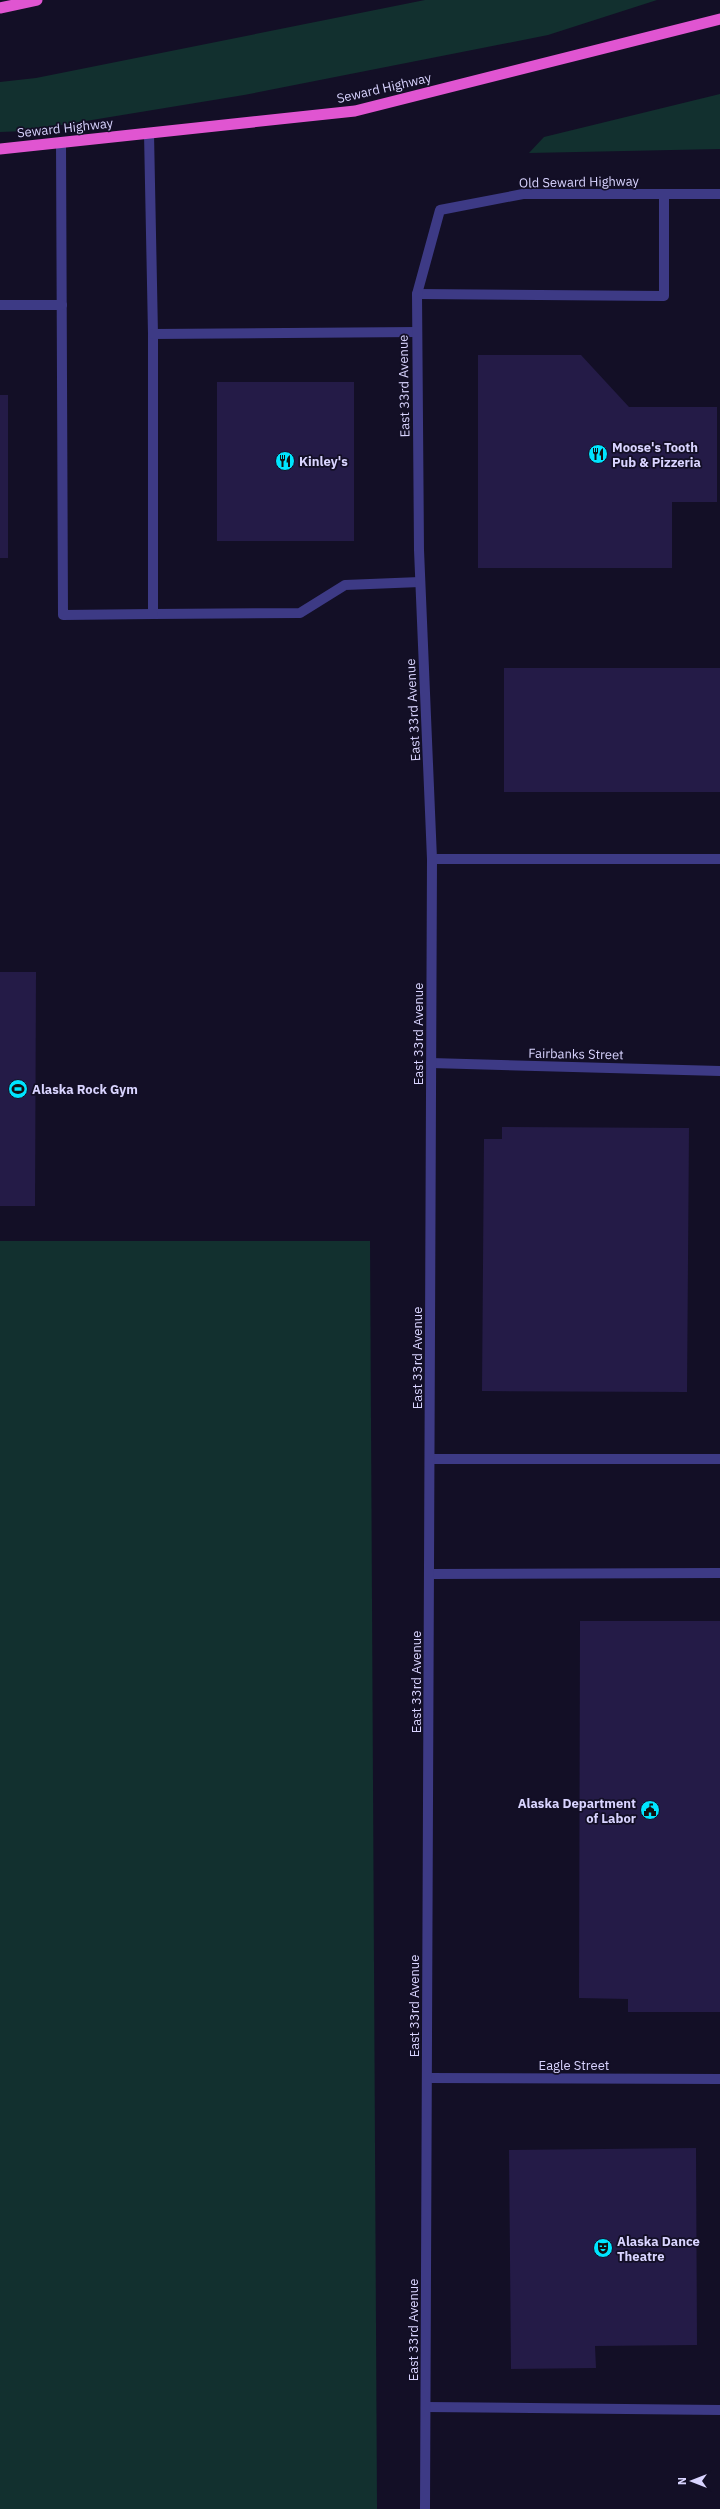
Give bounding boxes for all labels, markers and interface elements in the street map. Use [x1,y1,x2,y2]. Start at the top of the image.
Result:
street label: Seward Highway [335,69,433,107]
street label: Seward Highway [16,114,114,142]
street label: Old Seward Highway [519,172,640,192]
street label: East 33rd Avenue [395,335,413,437]
place label: Moose's Tooth Pub & Pizzeria [612,439,701,471]
restaurant icon: Moose's Tooth Pub & Pizzeria [587,443,609,465]
restaurant icon: Kinley's [274,450,296,472]
place label: Kinley's [299,453,348,470]
street label: East 33rd Avenue [402,658,424,762]
street label: East 33rd Avenue [410,983,427,1085]
street label: Fairbanks Street [528,1045,624,1063]
sports icon: Alaska Rock Gym [7,1078,29,1100]
place label: Alaska Rock Gym [32,1081,138,1098]
street label: East 33rd Avenue [409,1307,426,1409]
street label: East 33rd Avenue [408,1631,425,1733]
place label: Alaska Department of Labor [518,1795,636,1827]
public building icon: Alaska Department of Labor [639,1799,661,1821]
street label: East 33rd Avenue [406,1955,423,2057]
street label: Eagle Street [539,2057,609,2074]
place label: Alaska Dance Theatre [617,2233,700,2265]
theatre icon: Alaska Dance Theatre [592,2237,614,2259]
street label: East 33rd Avenue [405,2279,422,2381]
north arrow [672,2461,712,2501]
text: N [675,2477,689,2485]

